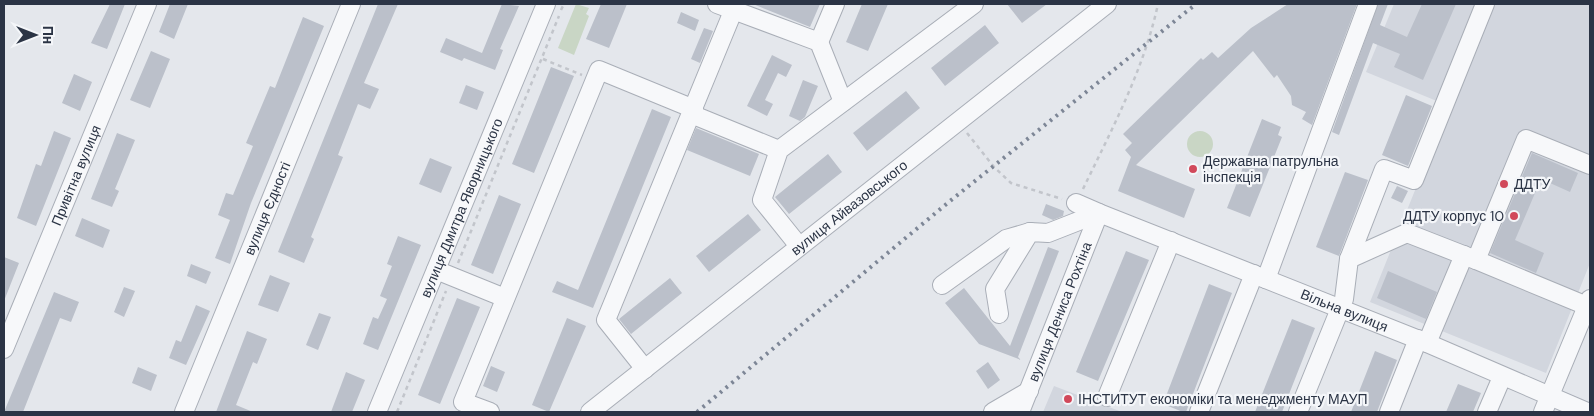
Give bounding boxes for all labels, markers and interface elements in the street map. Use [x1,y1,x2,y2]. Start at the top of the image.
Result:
north arrow [10,10,60,60]
text: Пн [39,26,57,44]
street label: вулиця Дмитра Яворницького [416,115,507,300]
street label: Привітна вулиця [47,122,105,228]
place label: Державна патрульна інспекція [1203,152,1339,186]
street label: вулиця Айвазовського [787,156,911,259]
street label: вулиця Єдності [240,159,295,258]
marker: Державна патрульна інспекція [1187,163,1199,175]
place label: ДДТУ [1514,175,1551,193]
marker: ДДТУ [1498,178,1510,190]
place label: ДДТУ корпус 10 [1403,207,1504,225]
marker: ДДТУ корпус 10 [1508,210,1520,222]
street label: вулиця Дениса Рохтіна [1024,239,1096,384]
street label: Вільна вулиця [1298,285,1391,336]
place label: ІНСТИТУТ економіки та менеджменту МАУП [1078,390,1367,408]
marker: ІНСТИТУТ економіки та менеджменту МАУП [1062,393,1074,405]

